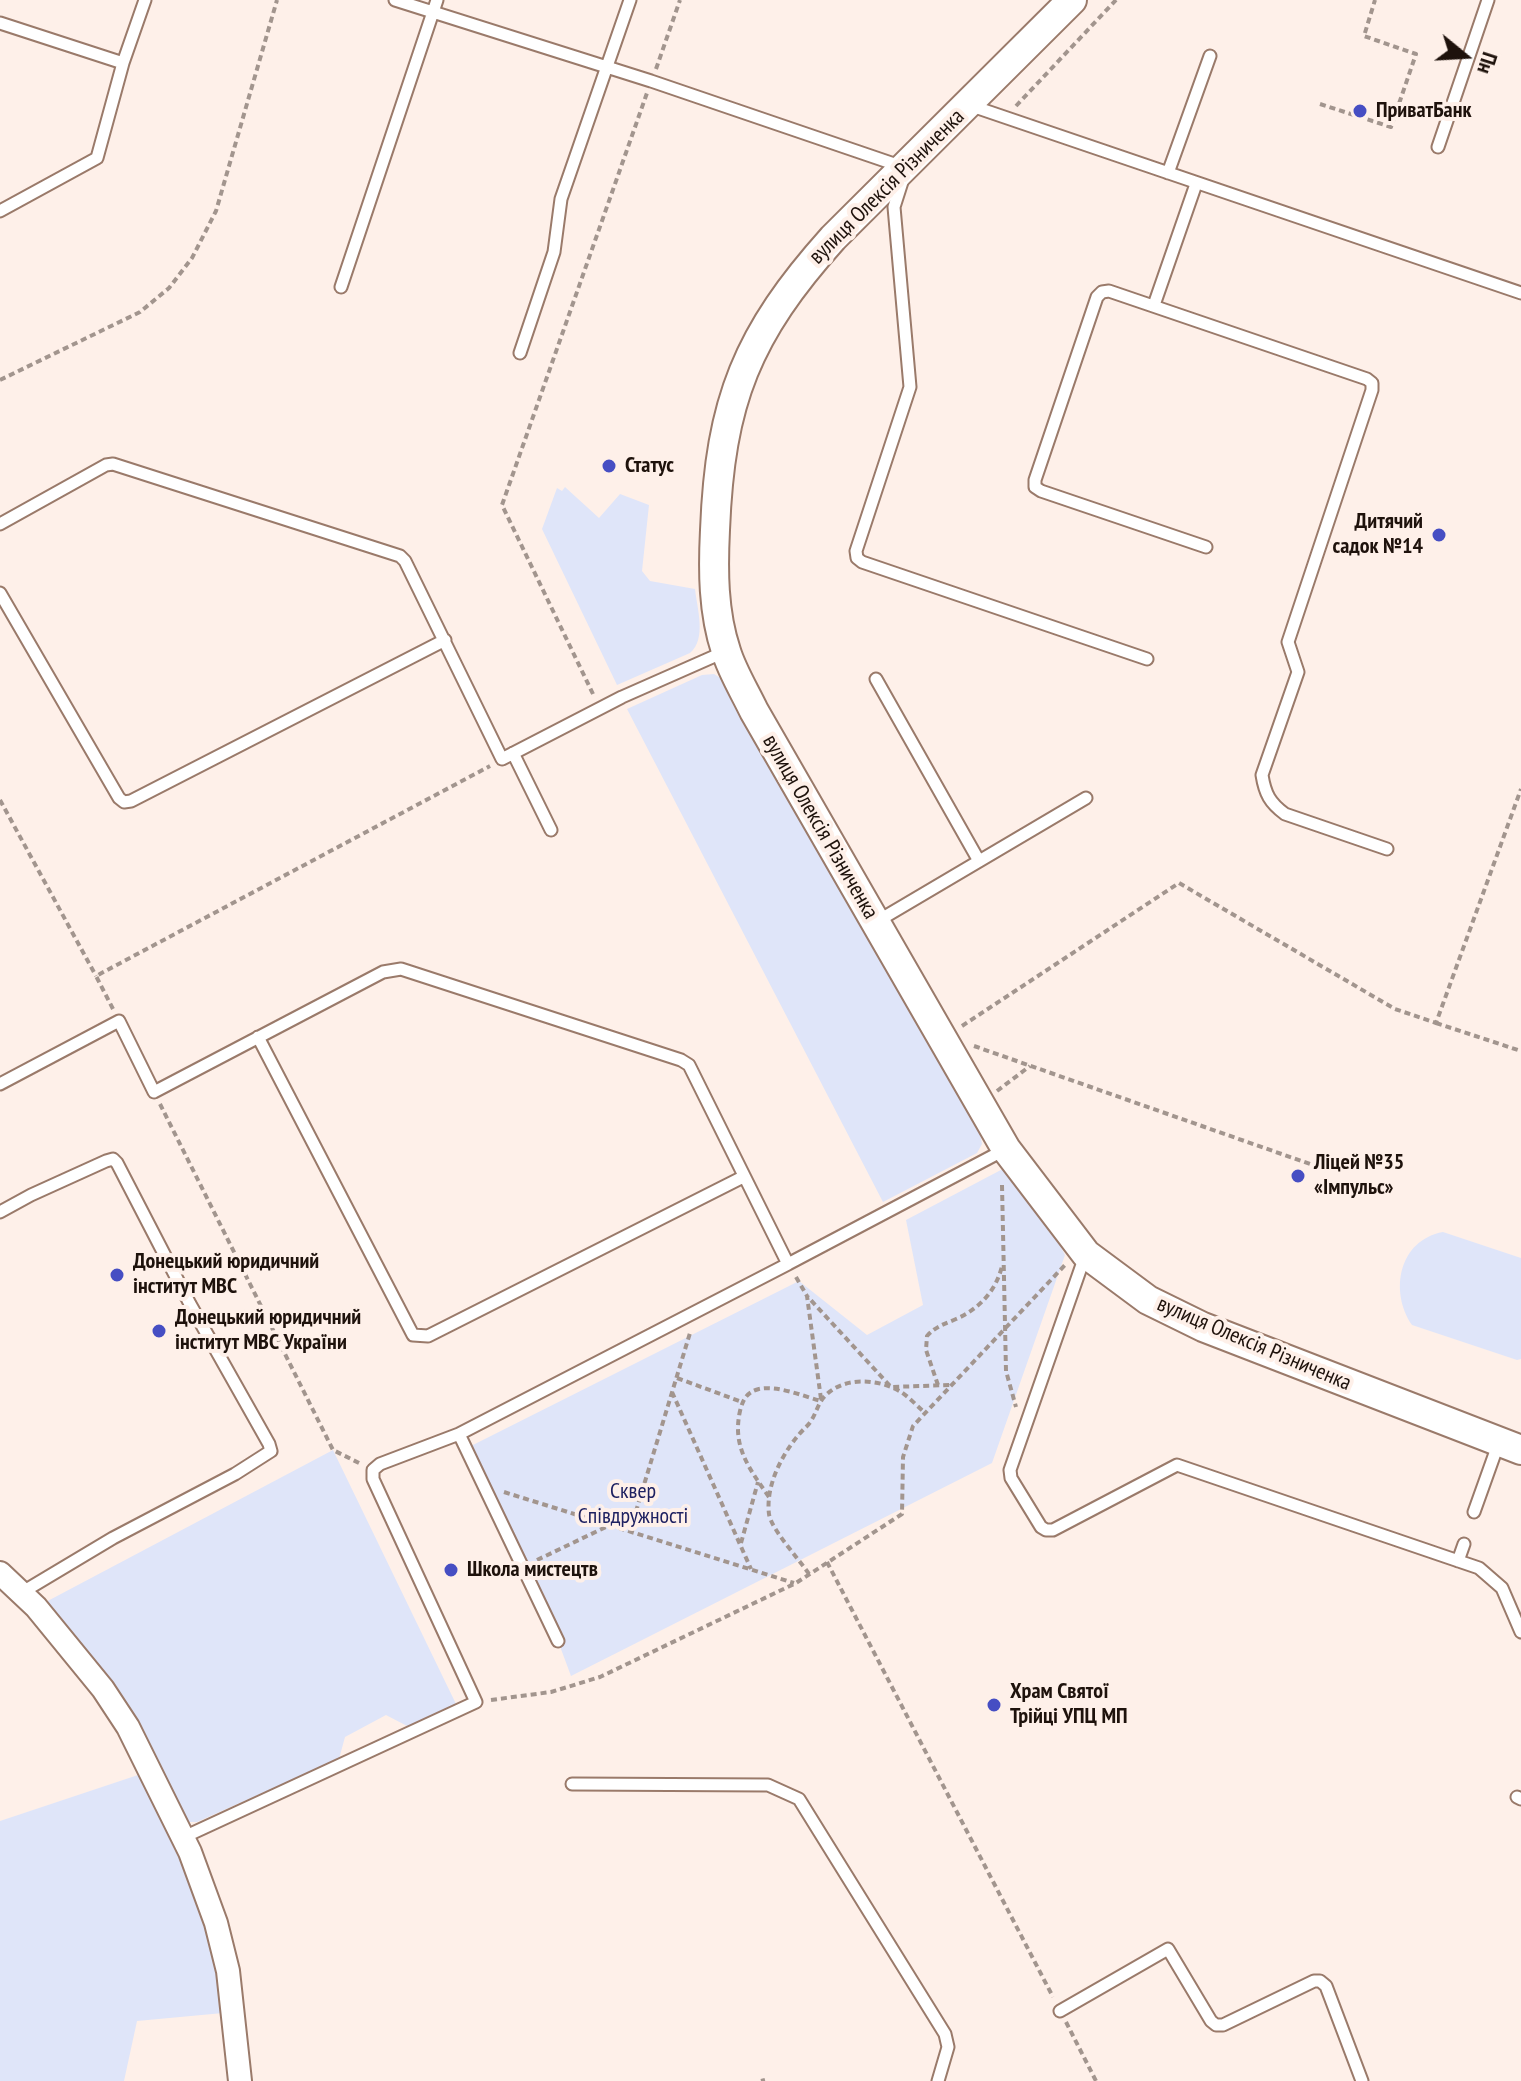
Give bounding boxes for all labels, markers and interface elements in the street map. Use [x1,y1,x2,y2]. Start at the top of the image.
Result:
north arrow [1425,16,1505,96]
text: Пн [1471,49,1504,78]
place label: ПриватБанк [1376,98,1471,124]
marker: ПриватБанк [1351,102,1369,120]
street label: вулиця Олексія Різниченка [804,104,970,270]
place label: Статус [625,453,674,479]
marker: Статус [600,457,618,475]
place label: Дитячий садок №14 [1333,509,1423,560]
marker: Дитячий садок №14 [1430,526,1448,544]
street label: вулиця Олексія Різниченка [756,730,884,924]
place label: Ліцей №35 «Імпульс» [1314,1150,1404,1202]
marker: Ліцей №35 «Імпульс» [1289,1167,1307,1185]
place label: Донецький юридичний інститут МВС [133,1249,319,1300]
marker: Донецький юридичний інститут МВС [108,1266,126,1284]
street label: вулиця Олексія Різниченка [1153,1291,1355,1397]
place label: Донецький юридичний інститут МВС України [175,1305,361,1356]
marker: Донецький юридичний інститут МВС України [150,1322,168,1340]
park label: Сквер Співдружності [578,1479,688,1530]
place label: Школа мистецтв [467,1557,598,1583]
marker: Школа мистецтв [442,1561,460,1579]
place label: Храм Святої Трійці УПЦ МП [1010,1679,1128,1730]
marker: Храм Святої Трійці УПЦ МП [985,1696,1003,1714]

